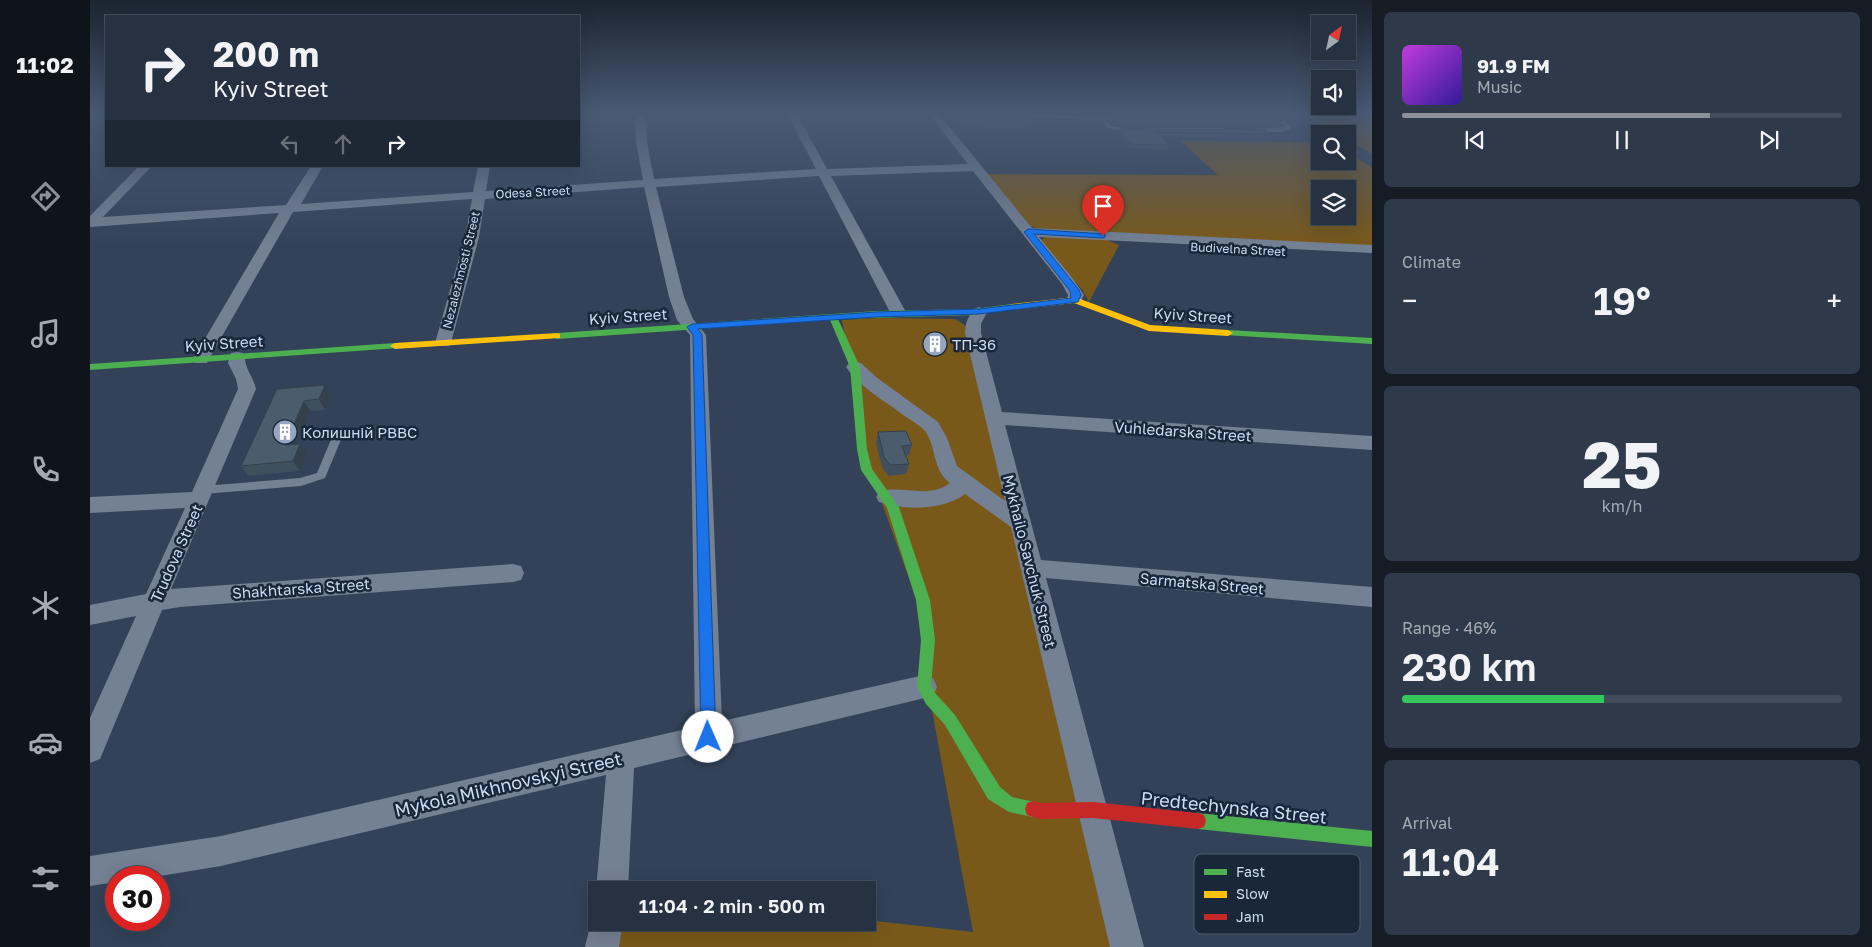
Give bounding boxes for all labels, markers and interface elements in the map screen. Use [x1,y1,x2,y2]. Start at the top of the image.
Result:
north arrow [1311,15,1356,60]
map controls [1311,15,1356,225]
text: 200 m [213,33,319,75]
icon: right [130,35,195,100]
text: 11:02 [16,51,74,78]
text: 91.9 FM [1477,54,1550,77]
button: sound [1311,70,1356,115]
text: Kyiv Street [213,75,328,102]
text: Music [1477,77,1522,97]
button: search [1311,125,1356,170]
icon: previous [1461,126,1489,154]
icon: pause [1608,126,1636,154]
icon: next [1755,126,1783,154]
icon: left [276,130,304,158]
icon: ahead [329,130,357,158]
icon: right [382,130,410,158]
icon: directions [28,179,63,214]
button: layers [1311,180,1356,225]
street label: Odesa Street [495,183,571,201]
pin [1082,185,1124,236]
icon: arrive [1089,192,1117,220]
street label: Nezalezhnosti Street [439,209,483,330]
street label: Budivelna Street [1190,239,1286,259]
text: Climate [1402,252,1461,272]
text: 19° [1593,278,1651,323]
text: − [1402,284,1417,317]
text: + [1827,284,1842,317]
street label: Kyiv Street [1153,303,1233,327]
street label: Kyiv Street [588,304,668,328]
icon: music [28,316,63,351]
street label: Kyiv Street [184,331,264,355]
building icon: ТП-36 [922,331,948,357]
place label: ТП-36 [952,335,996,353]
street label: Vuhledarska Street [1114,417,1252,445]
building icon: Колишній РВВС [272,419,298,445]
place label: Колишній РВВС [302,423,417,441]
text: 25 [1582,424,1662,502]
icon: phone [28,452,63,487]
street label: Mykhailo Savchuk Street [1000,473,1060,649]
text: km/h [1602,496,1642,516]
street label: Trudova Street [146,501,206,605]
street label: Sarmatska Street [1139,569,1265,597]
street label: Shakhtarska Street [232,574,370,602]
icon: climate [28,588,63,623]
text: Range · 46% [1402,618,1496,638]
text: 230 km [1402,644,1537,689]
position arrow [681,710,733,762]
icon: car [28,725,63,760]
street label: Mykola Mikhnovskyi Street [392,747,624,821]
street label: Predtechynska Street [1140,786,1328,828]
text: Arrival [1402,813,1452,833]
text: 11:04 [1402,839,1500,884]
legend [1194,854,1360,934]
icon: filters [28,861,63,896]
text: Fast [1236,863,1265,880]
speed limit sign: 30 [105,866,170,931]
text: Slow [1236,885,1269,902]
text: 11:04 · 2 min · 500 m [639,894,825,917]
text: Jam [1236,908,1264,925]

